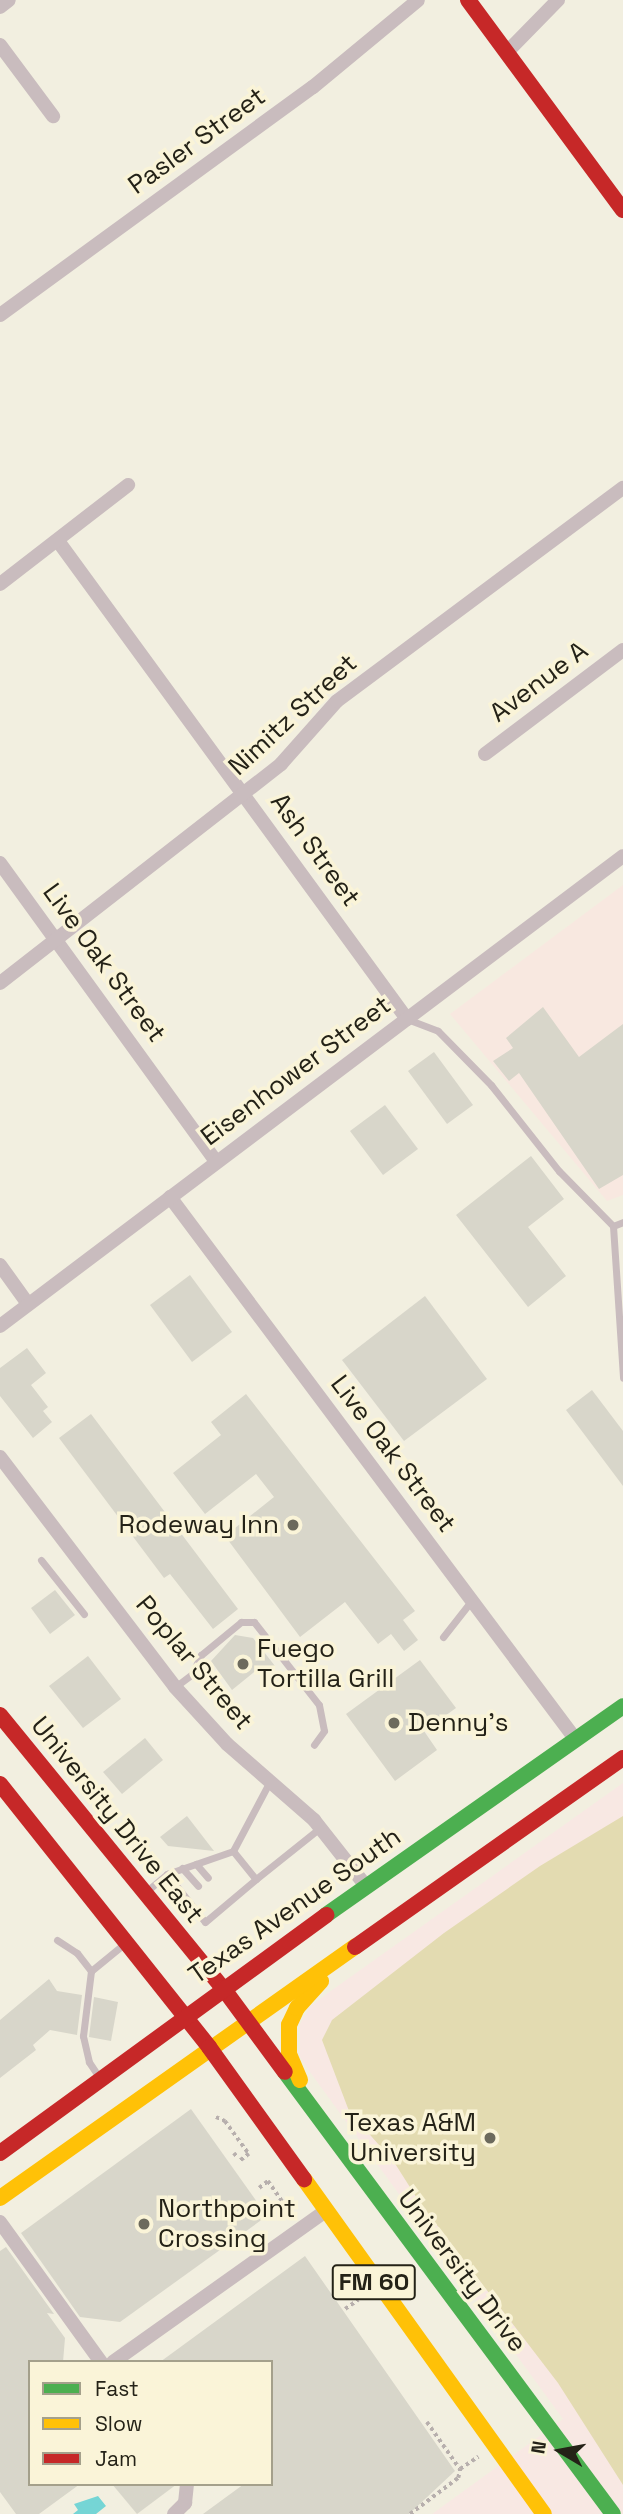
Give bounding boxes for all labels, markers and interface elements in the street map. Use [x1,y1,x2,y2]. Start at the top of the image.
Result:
street label: Pasler Street [122,81,272,201]
street label: Avenue A [484,635,594,729]
street label: Nimitz Street [222,648,364,782]
street label: Ash Street [264,787,366,913]
street label: Live Oak Street [36,878,172,1048]
street label: Eisenhower Street [195,989,397,1153]
street label: Live Oak Street [324,1369,462,1539]
place label: Rodeway Inn [119,1509,279,1541]
marker: Rodeway Inn [285,1517,301,1533]
street label: Poplar Street [129,1590,259,1736]
place label: Fuego Tortilla Grill [257,1633,394,1694]
marker: Fuego Tortilla Grill [235,1656,251,1672]
place label: Denny's [408,1707,508,1739]
street label: University Drive East [24,1711,210,1929]
marker: Denny's [386,1715,402,1731]
street label: Texas Avenue South [183,1821,407,1991]
place label: Texas A&M University [344,2107,476,2168]
marker: Texas A&M University [482,2130,498,2146]
street label: University Drive [391,2184,533,2358]
place label: Northpoint Crossing [158,2193,296,2254]
marker: Northpoint Crossing [136,2216,152,2232]
road number: FM 60 [330,2262,418,2302]
legend [28,2360,273,2486]
text: Fast [95,2375,139,2402]
text: Slow [95,2410,143,2437]
north arrow [525,2416,595,2486]
text: N [525,2439,552,2456]
text: Jam [95,2445,137,2472]

